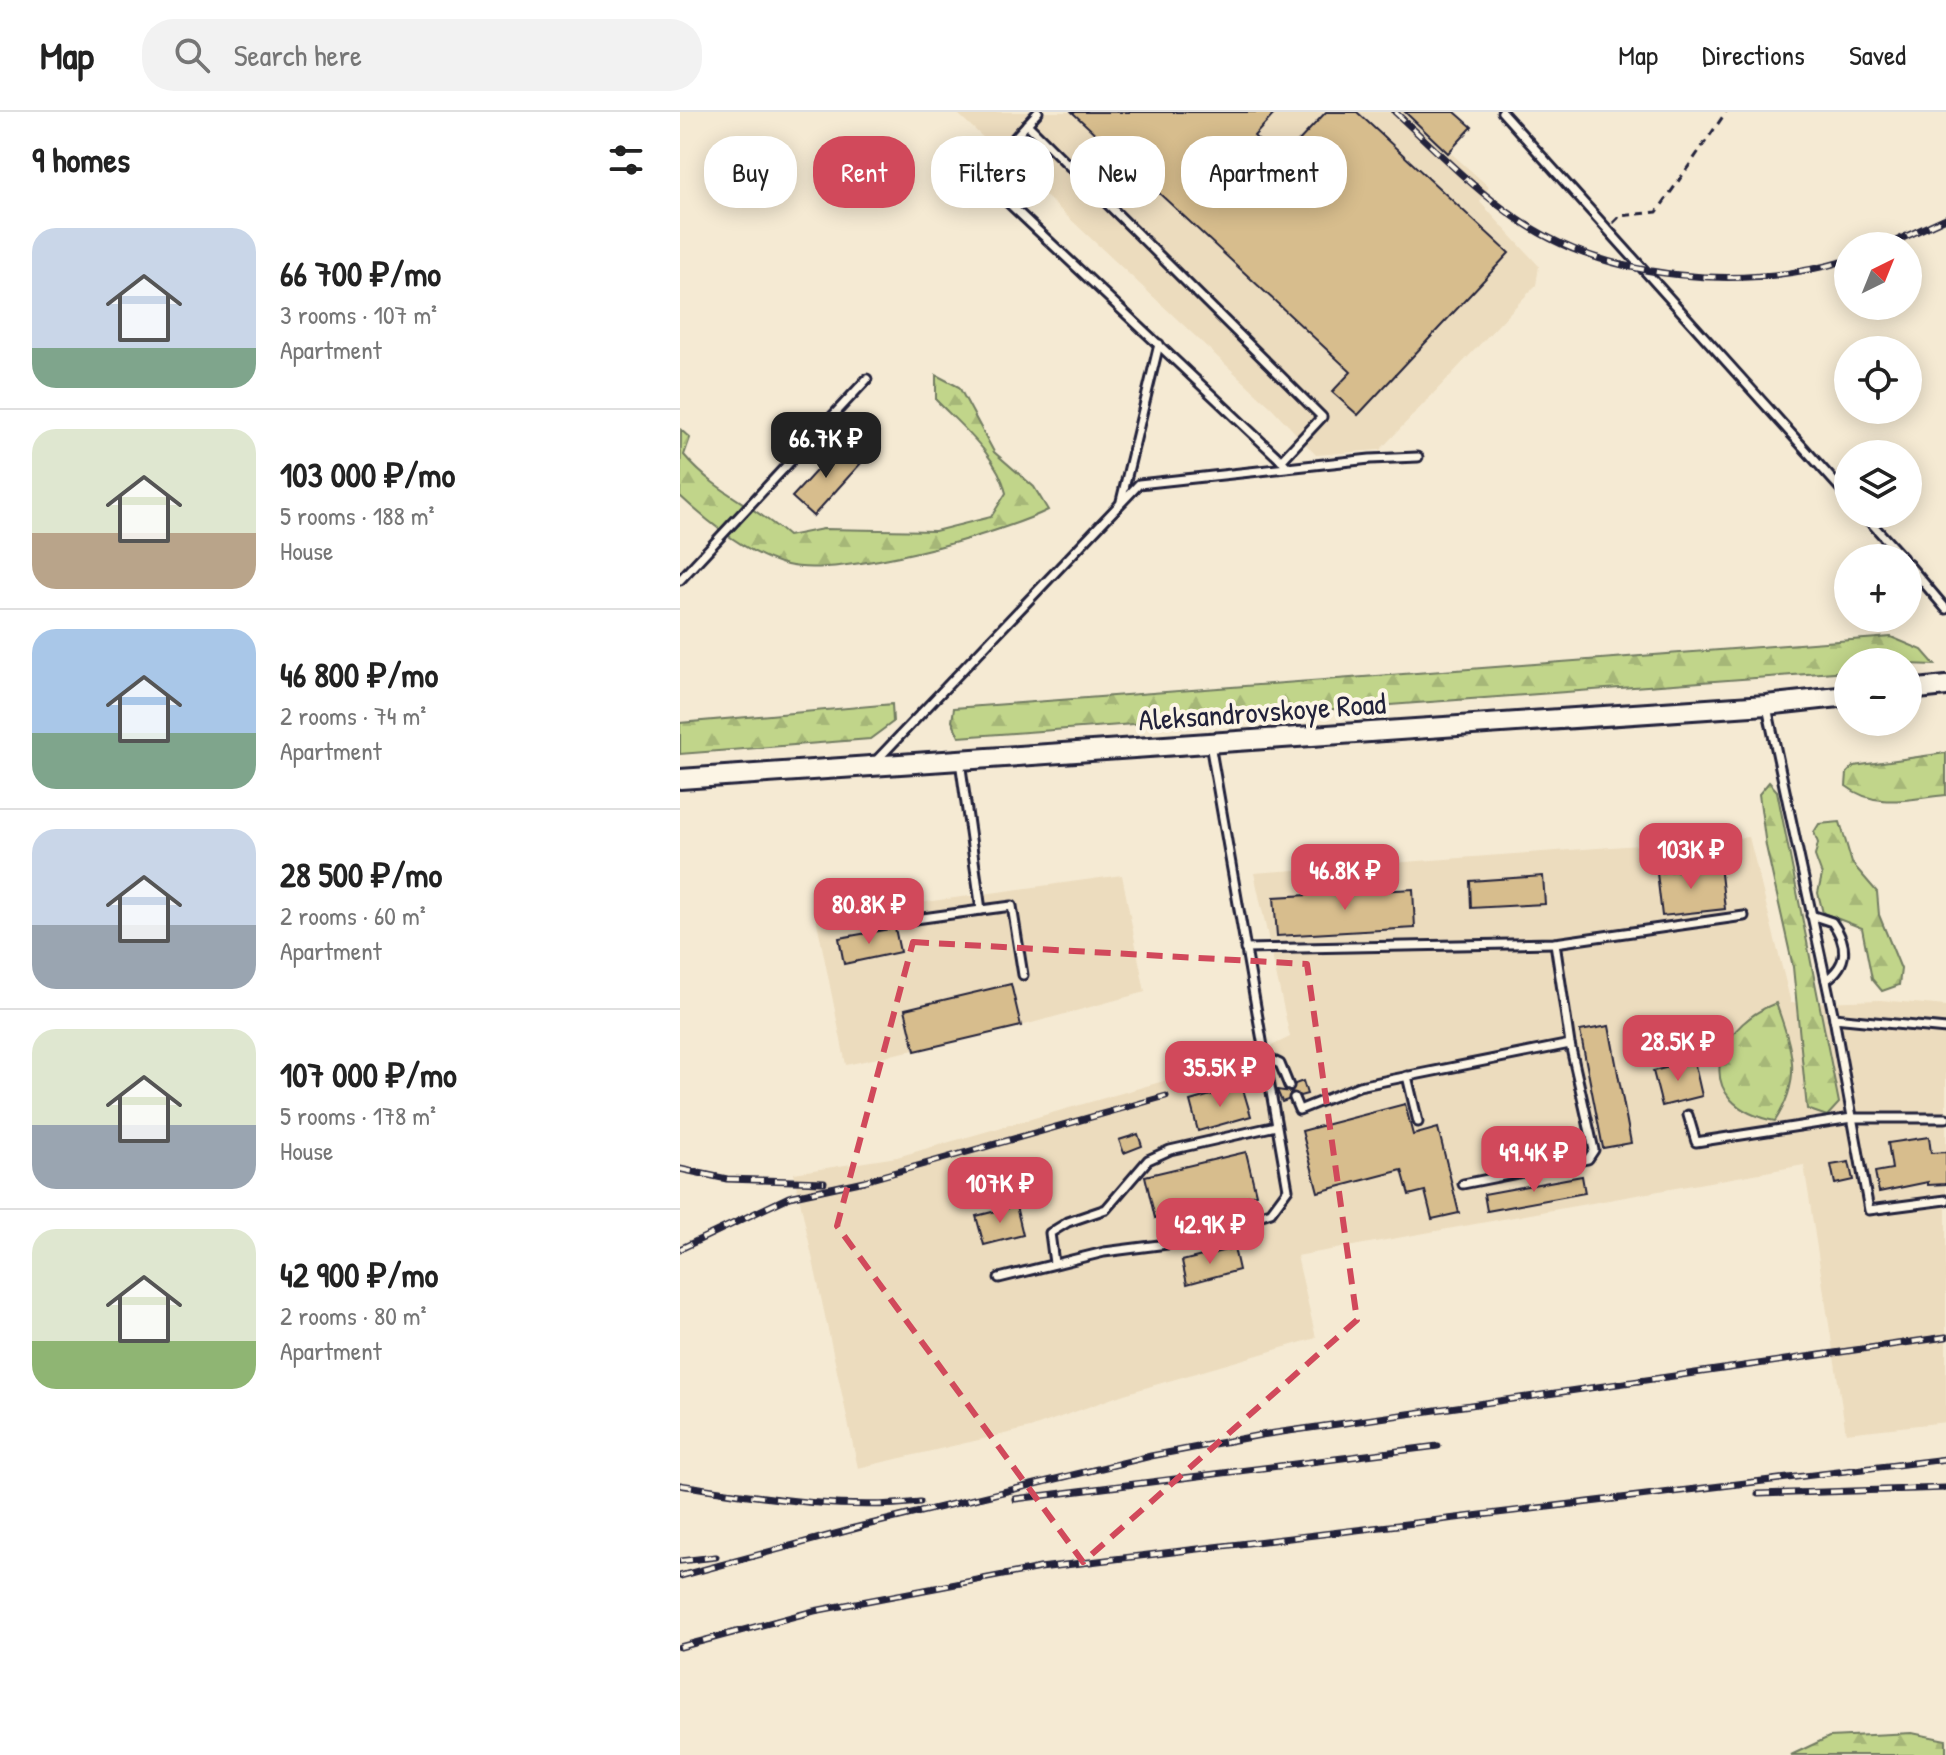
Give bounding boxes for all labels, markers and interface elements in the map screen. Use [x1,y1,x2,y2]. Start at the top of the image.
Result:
search box [142,19,702,91]
text: Map [40,29,94,81]
icon: search [170,33,214,77]
text: Search here [234,35,362,75]
text: Map [1618,36,1658,74]
text: Directions [1702,36,1805,74]
text: Saved [1849,36,1906,74]
chip: Buy [704,136,797,208]
chip: Rent [813,136,915,208]
chip: Filters [931,136,1054,208]
chip: New [1070,136,1165,208]
chip: Apartment [1181,136,1347,208]
text: 9 homes [32,137,130,183]
icon: filters [604,138,648,182]
north arrow [1834,232,1922,320]
map controls [1834,232,1922,736]
text: 66 700 ₽/mo [280,251,441,297]
icon: home [96,260,192,356]
text: 3 rooms · 107 m² [280,297,437,332]
text: Apartment [280,332,382,367]
button: locate [1834,336,1922,424]
pin: 66.7K ₽ [752,412,900,480]
text: 66.7K ₽ [789,420,863,455]
button: layers [1834,440,1922,528]
text: 103 000 ₽/mo [280,452,455,498]
icon: home [96,461,192,557]
text: 5 rooms · 188 m² [280,498,434,533]
text: House [280,533,333,568]
button: + [1834,544,1922,632]
button: − [1834,648,1922,736]
text: 46 800 ₽/mo [280,652,438,698]
icon: home [96,661,192,757]
street label: Aleksandrovskoye Road [1137,682,1387,740]
text: 2 rooms · 74 m² [280,698,426,733]
text: Apartment [280,733,382,768]
pin: 103K ₽ [1626,823,1756,891]
text: 103K ₽ [1657,831,1725,866]
pin: 46.8K ₽ [1271,844,1419,912]
text: 28 500 ₽/mo [280,852,442,898]
text: 46.8K ₽ [1309,852,1381,887]
icon: home [96,861,192,957]
pin: 80.8K ₽ [795,878,943,946]
text: 80.8K ₽ [832,886,906,921]
text: 2 rooms · 60 m² [280,898,426,933]
text: Apartment [280,933,382,968]
pin: 28.5K ₽ [1604,1015,1752,1083]
text: 28.5K ₽ [1641,1023,1715,1058]
pin: 35.5K ₽ [1146,1041,1294,1109]
text: 35.5K ₽ [1183,1049,1257,1084]
text: 107 000 ₽/mo [280,1052,457,1098]
icon: home [96,1061,192,1157]
text: 5 rooms · 178 m² [280,1098,436,1133]
pin: 49.4K ₽ [1460,1126,1608,1194]
text: House [280,1133,333,1168]
text: 49.4K ₽ [1499,1134,1569,1169]
pin: 107K ₽ [935,1157,1065,1225]
text: 107K ₽ [966,1165,1034,1200]
pin: 42.9K ₽ [1136,1198,1284,1266]
text: 42.9K ₽ [1174,1206,1246,1241]
text: 42 900 ₽/mo [280,1252,438,1298]
icon: home [96,1261,192,1357]
text: 2 rooms · 80 m² [280,1298,427,1333]
text: Apartment [280,1333,382,1368]

